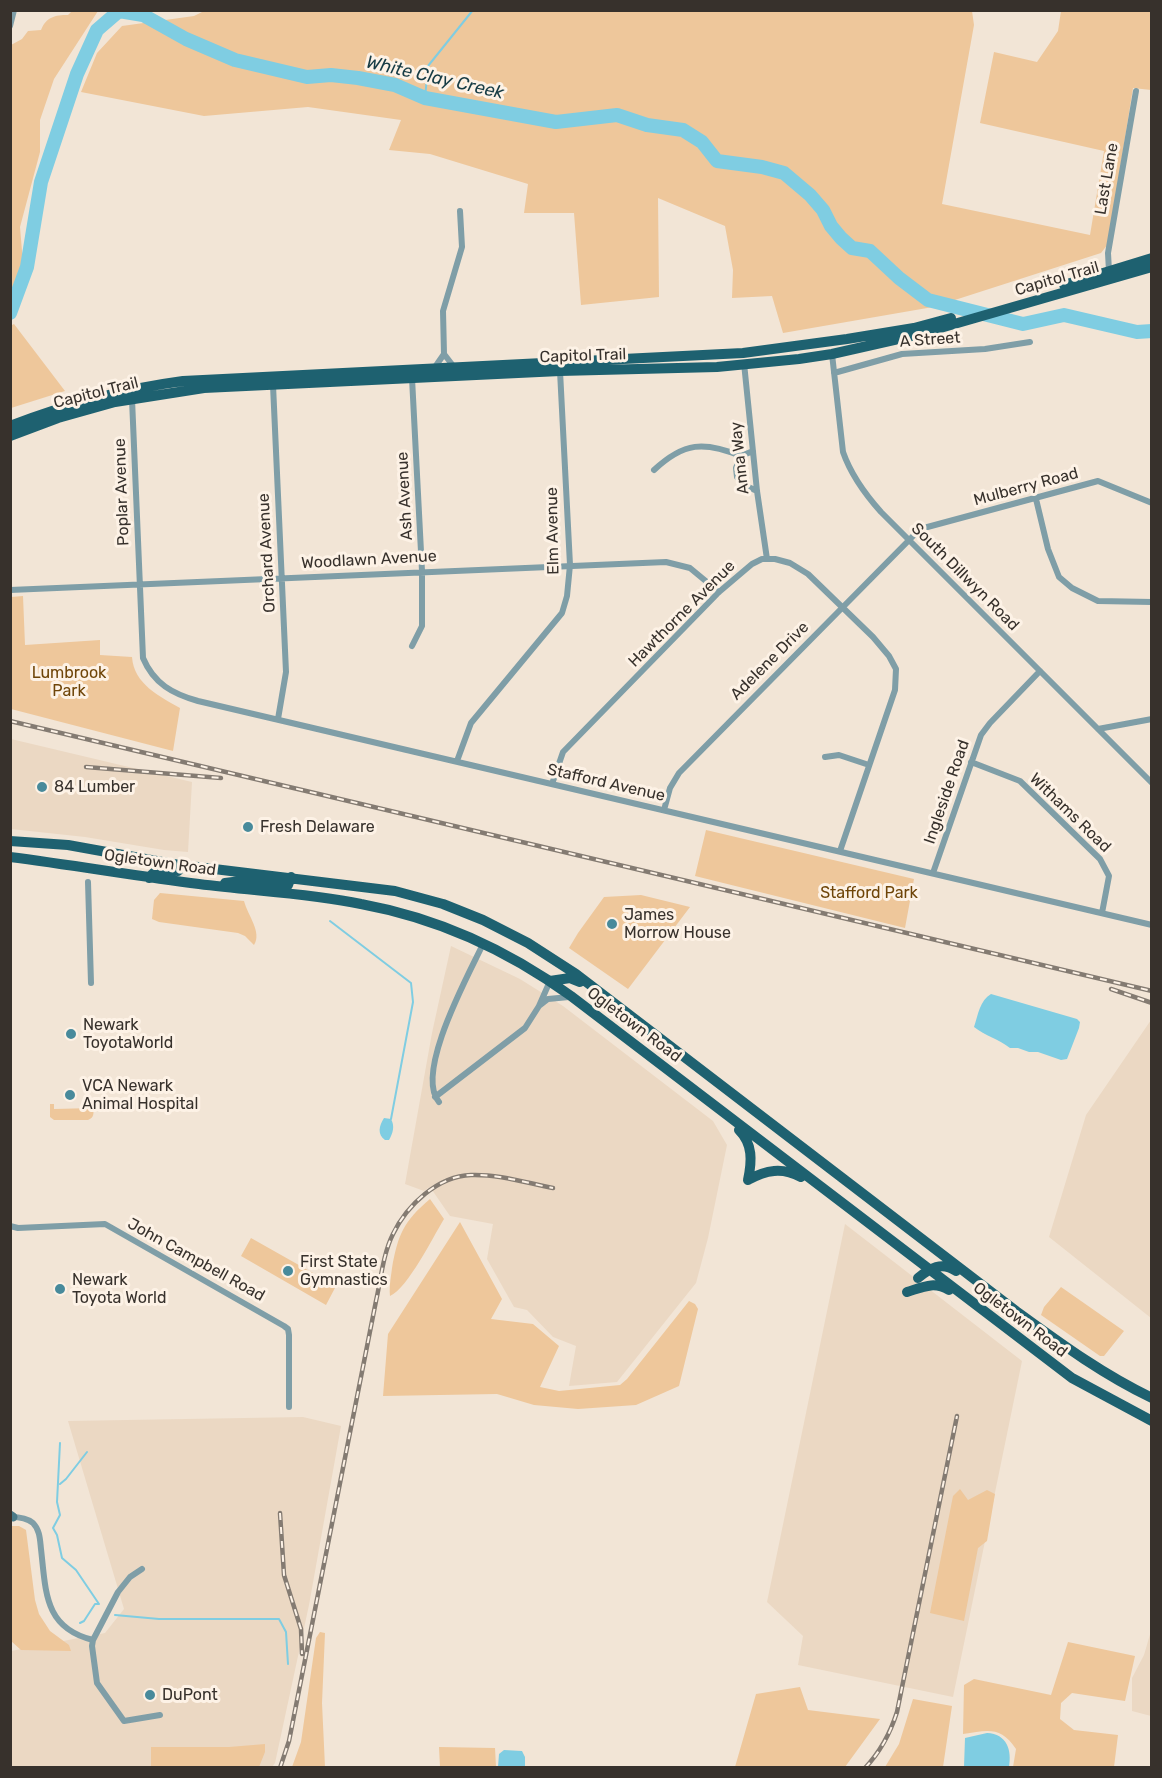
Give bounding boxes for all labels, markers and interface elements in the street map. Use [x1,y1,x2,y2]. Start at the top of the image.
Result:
water label: White Clay Creek [364,52,506,104]
street label: Last Lane [1091,142,1123,216]
street label: Capitol Trail [1013,258,1101,300]
street label: A Street [899,328,961,352]
street label: Capitol Trail [539,345,627,367]
street label: Capitol Trail [52,373,140,413]
street label: Anna Way [727,421,753,495]
street label: Poplar Avenue [111,438,133,546]
street label: Ash Avenue [393,451,417,541]
street label: Mulberry Road [972,464,1080,510]
street label: Elm Avenue [543,487,563,575]
street label: Orchard Avenue [254,493,280,613]
street label: South Dillwyn Road [907,519,1023,635]
street label: Woodlawn Avenue [301,547,437,573]
street label: Hawthorne Avenue [625,557,739,671]
street label: Adelene Drive [727,618,813,704]
park label: Lumbrook Park [32,663,106,701]
street label: Ingleside Road [920,737,974,847]
street label: Stafford Avenue [545,760,667,806]
street label: Withams Road [1025,769,1115,857]
place label: 84 Lumber [54,777,135,797]
marker: 84 Lumber [35,780,49,794]
place label: Fresh Delaware [260,817,375,837]
marker: Fresh Delaware [241,820,255,834]
street label: Ogletown Road [103,846,217,880]
park label: Stafford Park [820,883,918,903]
place label: James Morrow House [624,905,731,943]
marker: James Morrow House [605,917,619,931]
street label: Ogletown Road [583,983,685,1067]
place label: Newark ToyotaWorld [83,1015,173,1053]
marker: Newark ToyotaWorld [64,1027,78,1041]
place label: VCA Newark Animal Hospital [82,1076,198,1114]
marker: VCA Newark Animal Hospital [63,1088,77,1102]
street label: John Campbell Road [124,1214,268,1306]
place label: First State Gymnastics [300,1252,388,1290]
marker: First State Gymnastics [281,1264,295,1278]
place label: Newark Toyota World [72,1270,166,1308]
street label: Ogletown Road [969,1278,1071,1362]
marker: Newark Toyota World [53,1282,67,1296]
place label: DuPont [162,1685,218,1705]
marker: DuPont [143,1688,157,1702]

